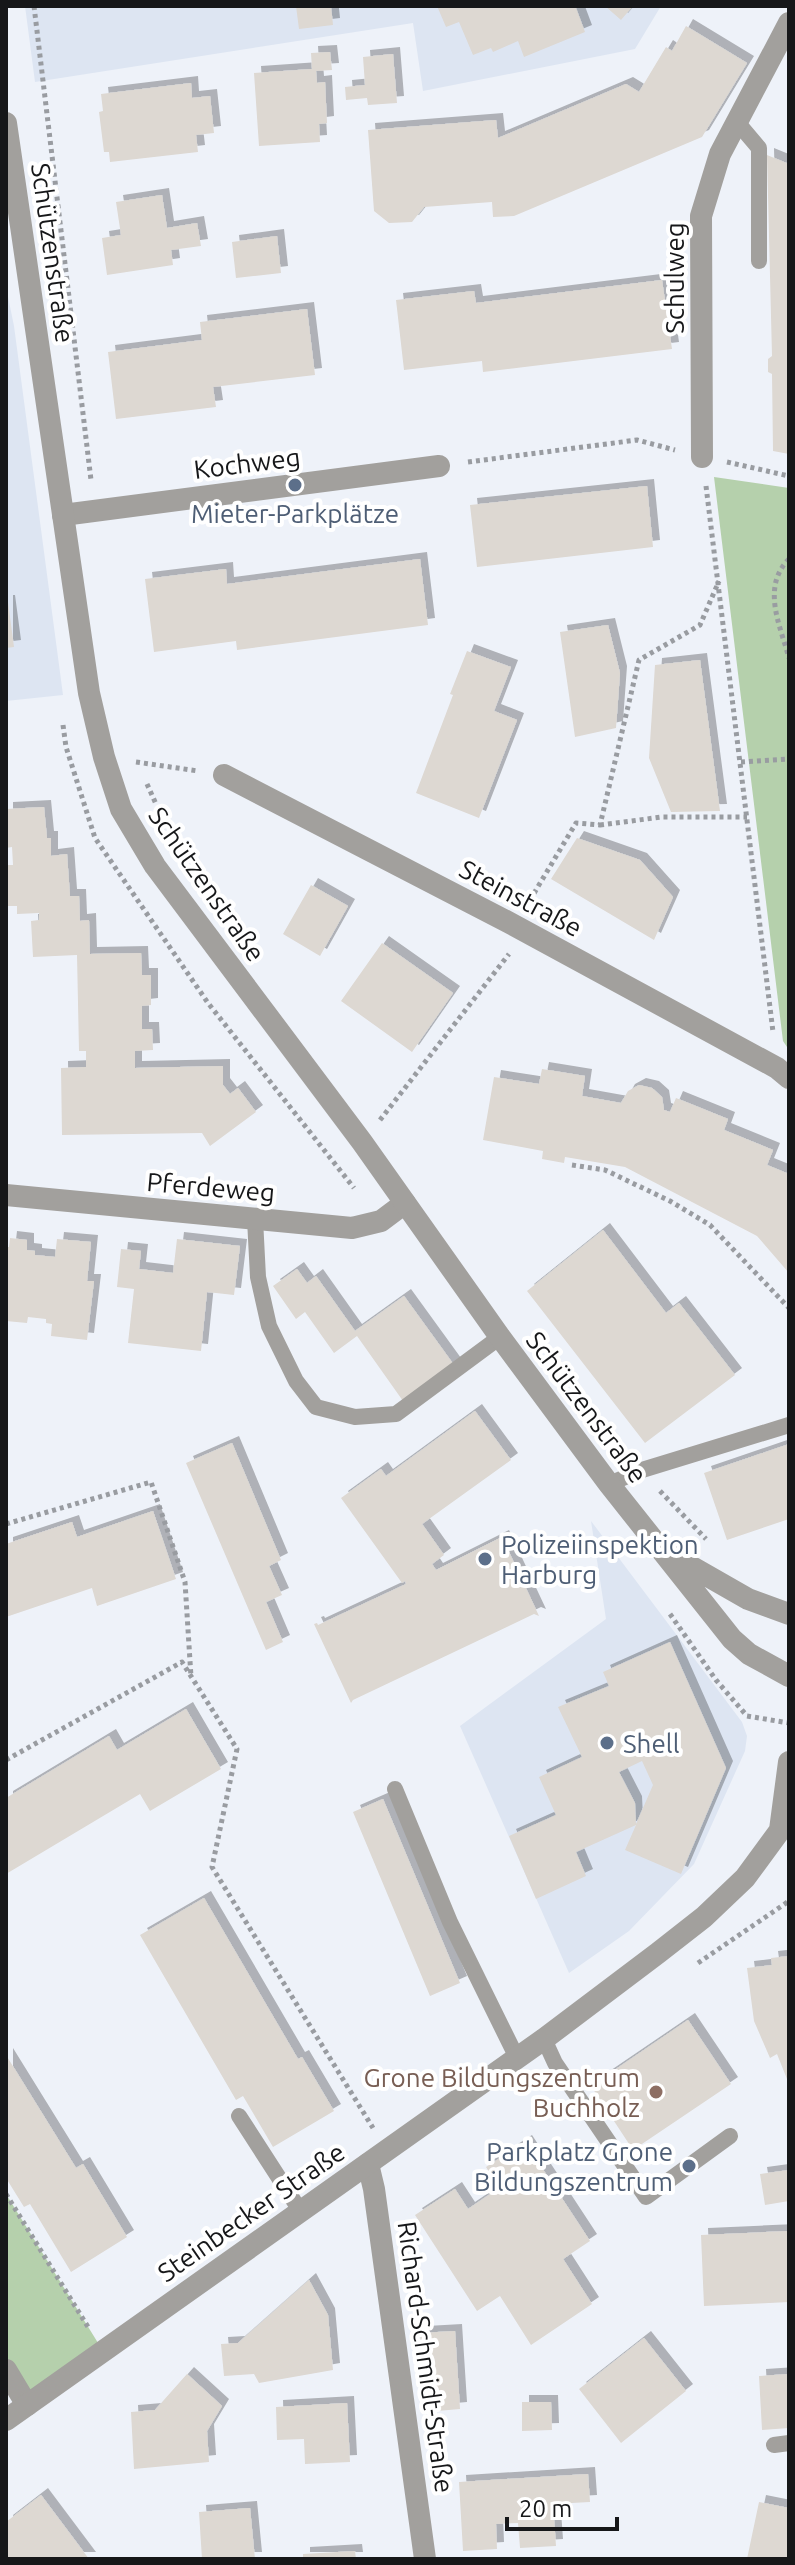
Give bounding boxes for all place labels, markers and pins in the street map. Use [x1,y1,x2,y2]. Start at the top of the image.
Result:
marker: Mieter-Parkplätze [286,476,304,494]
place label: Mieter-Parkplätze [191,499,399,528]
place label: Polizeiinspektion Harburg [501,1530,699,1589]
marker: Polizeiinspektion Harburg [476,1550,494,1568]
place label: Shell [623,1729,680,1758]
marker: Shell [598,1734,616,1752]
place label: Grone Bildungszentrum Buchholz [364,2063,640,2122]
marker: Grone Bildungszentrum Buchholz [647,2083,665,2101]
place label: Parkplatz Grone Bildungszentrum [474,2137,673,2196]
marker: Parkplatz Grone Bildungszentrum [680,2157,698,2175]

